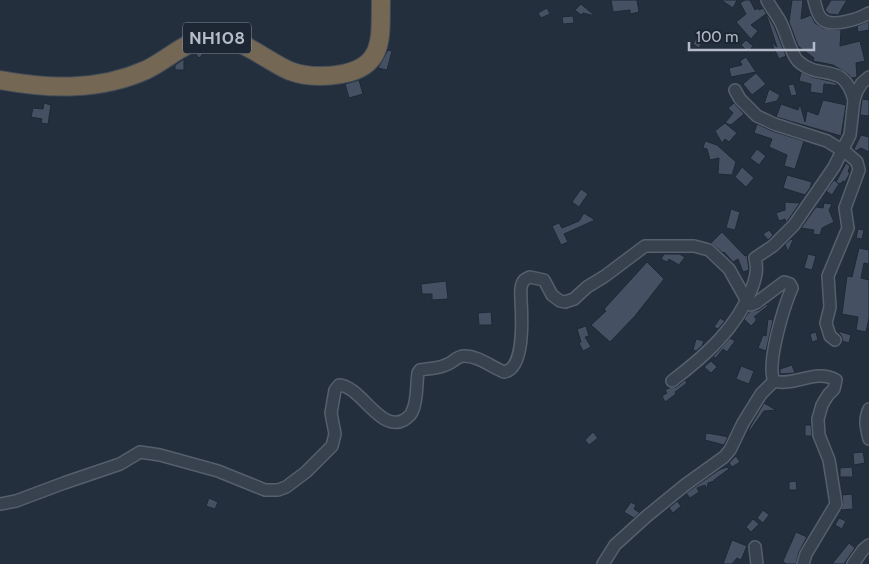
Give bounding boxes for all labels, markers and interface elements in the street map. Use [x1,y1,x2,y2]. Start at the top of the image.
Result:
scale bar [689,20,814,52]
road number: NH108 [183,22,251,54]
text: 100 m [696,28,738,46]

